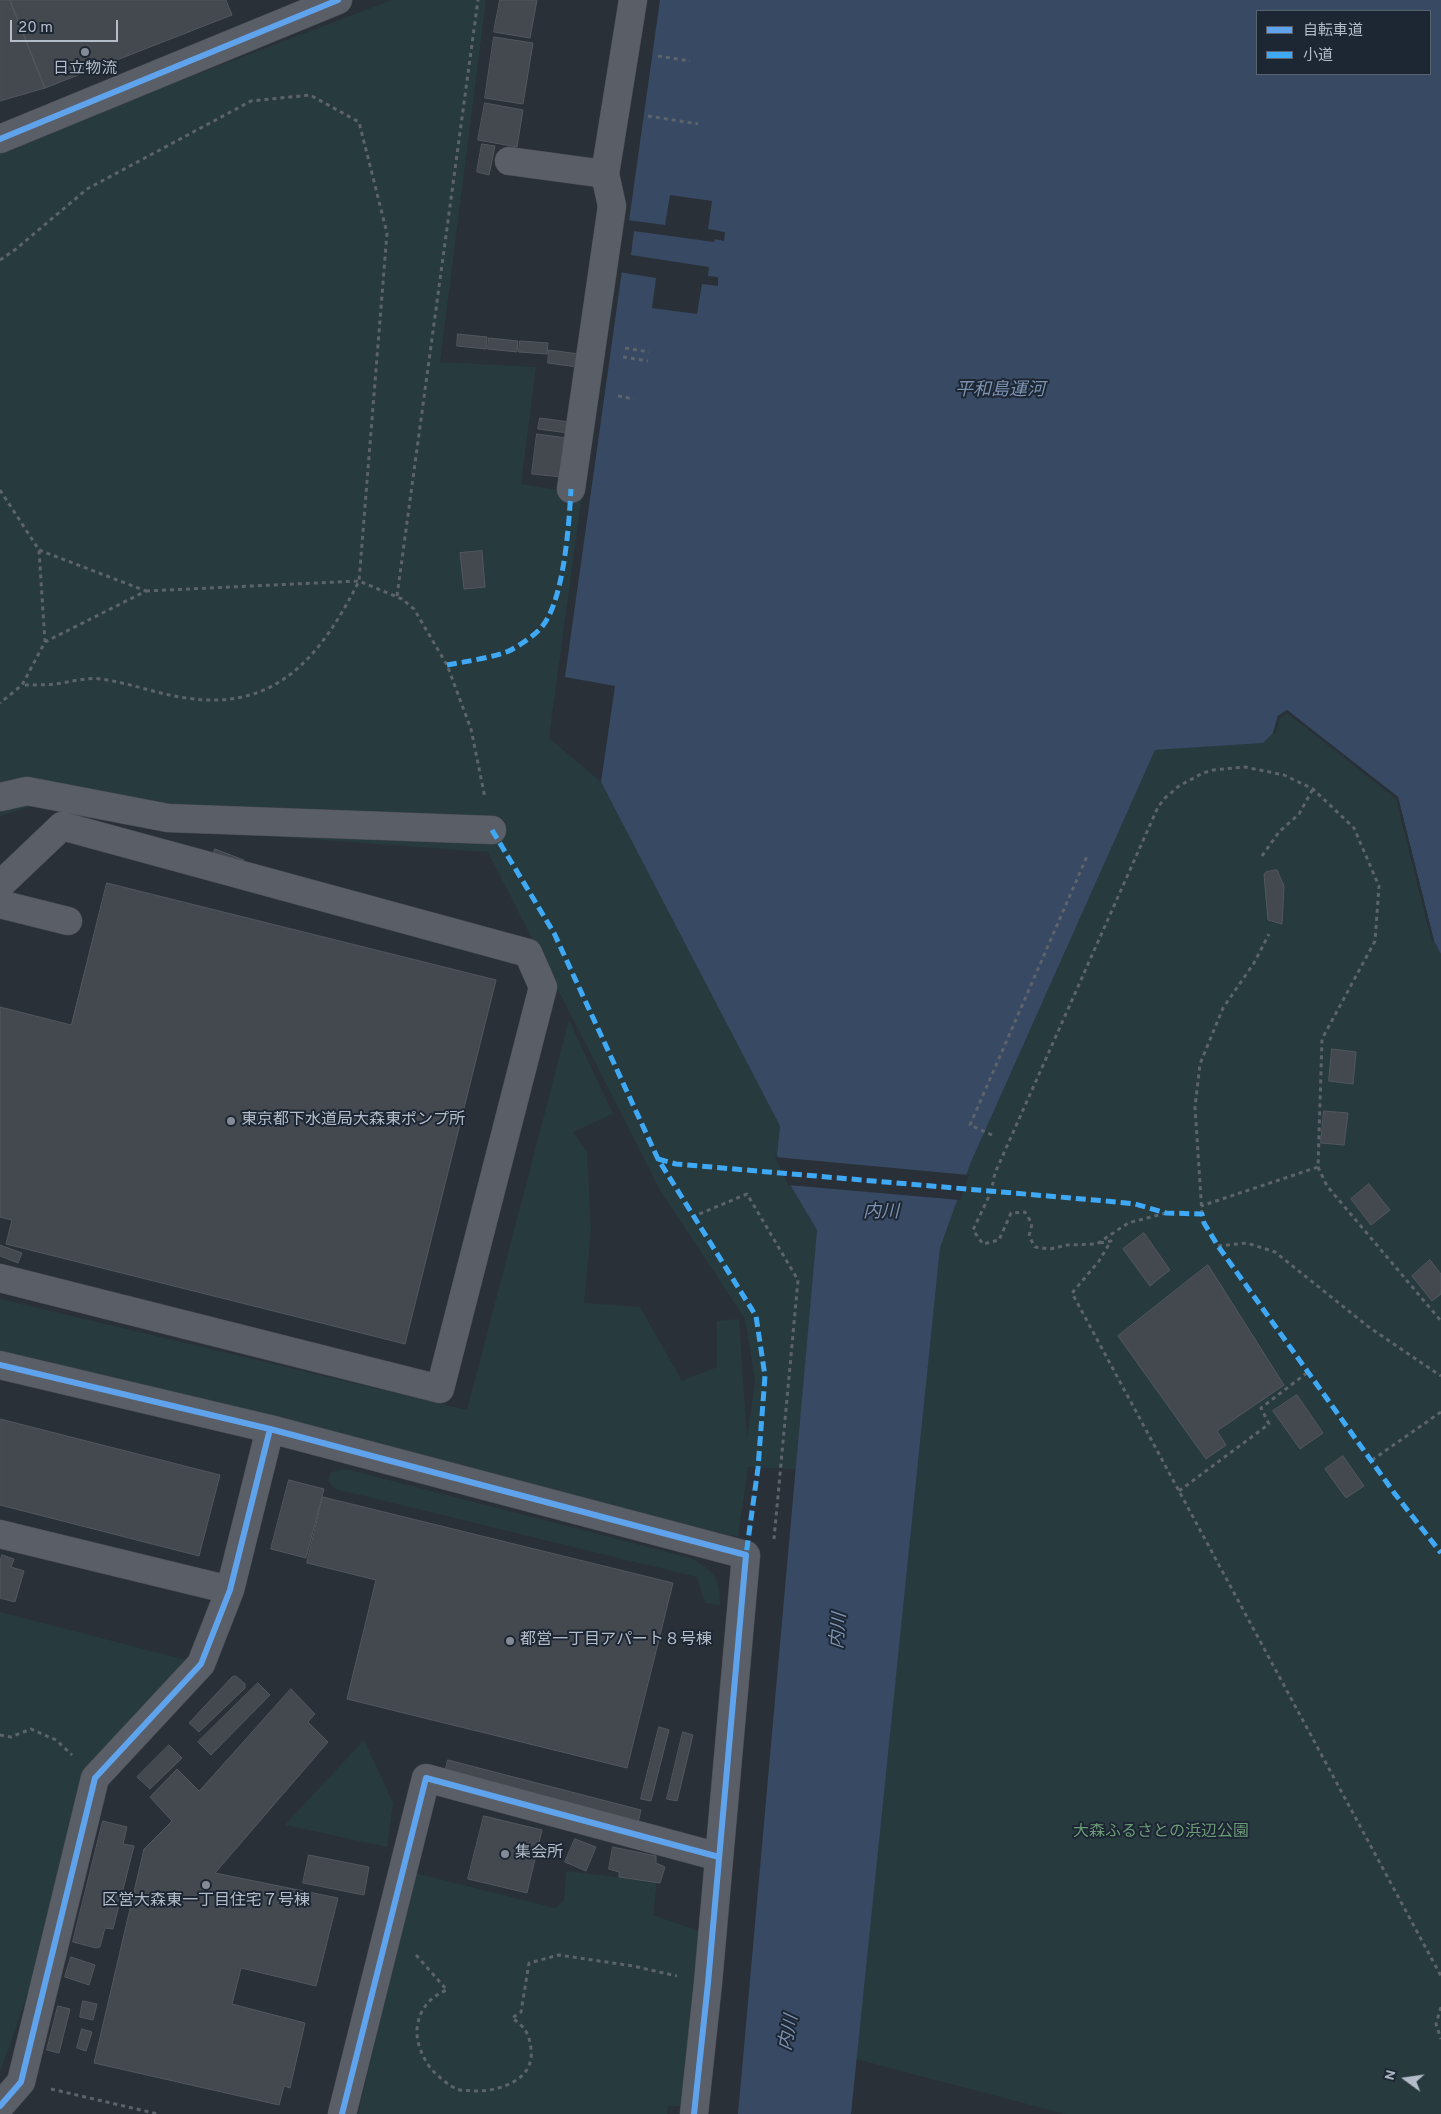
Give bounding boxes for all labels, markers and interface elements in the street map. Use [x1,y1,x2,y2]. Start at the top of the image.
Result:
scale bar [12,10,120,42]
legend [1256,10,1431,75]
text: 20 m [18,19,53,38]
text: 自転車道 [1303,22,1363,41]
marker: 日立物流 [79,46,91,58]
text: 小道 [1303,47,1333,66]
place label: 日立物流 [53,60,117,80]
water label: 平和島運河 [955,380,1045,402]
place label: 東京都下水道局大森東ポンプ所 [241,1111,465,1131]
marker: 東京都下水道局大森東ポンプ所 [225,1115,237,1127]
water label: 内川 [863,1202,899,1224]
water label: 内川 [828,1612,852,1650]
place label: 都営一丁目アパート８号棟 [520,1631,712,1651]
marker: 都営一丁目アパート８号棟 [504,1635,516,1647]
park label: 大森ふるさとの浜辺公園 [1073,1823,1249,1843]
place label: 集会所 [515,1844,563,1864]
marker: 集会所 [499,1848,511,1860]
marker: 区営大森東一丁目住宅７号棟 [200,1879,212,1891]
place label: 区営大森東一丁目住宅７号棟 [102,1892,310,1912]
water label: 内川 [776,2013,804,2053]
north arrow [1381,2054,1431,2104]
text: N [1381,2068,1400,2082]

